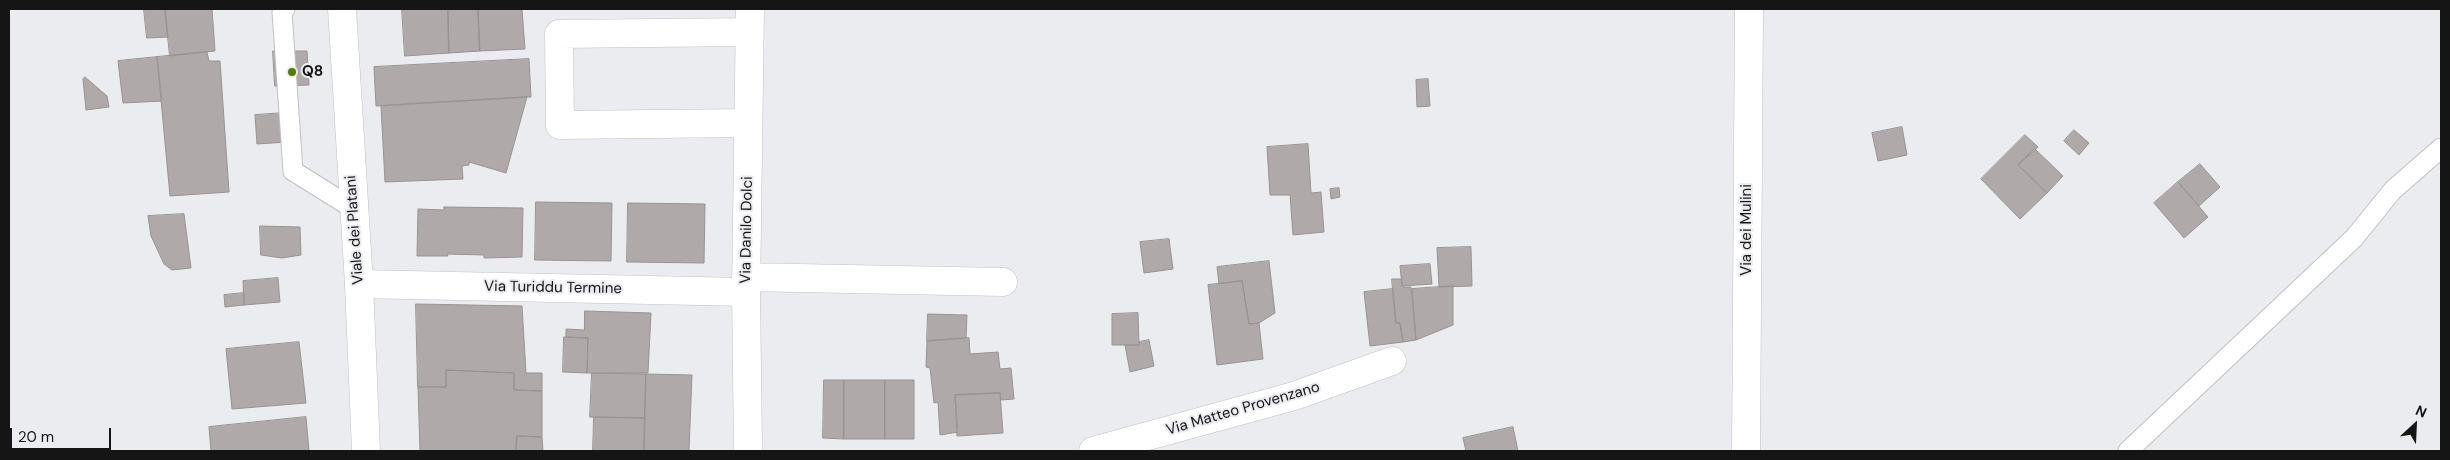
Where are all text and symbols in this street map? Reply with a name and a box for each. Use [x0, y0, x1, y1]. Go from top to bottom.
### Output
place label: Q8 [302, 63, 323, 81]
marker: Q8 [286, 66, 298, 78]
street label: Viale dei Platani [342, 175, 368, 285]
street label: Via Danilo Dolci [737, 176, 757, 284]
street label: Via dei Mulini [1738, 184, 1756, 276]
street label: Via Turiddu Termine [484, 278, 622, 298]
street label: Via Matteo Provenzano [1164, 378, 1322, 440]
north arrow [2390, 400, 2440, 450]
text: N [2413, 401, 2430, 422]
scale bar [12, 418, 114, 450]
text: 20 m [18, 427, 54, 447]

